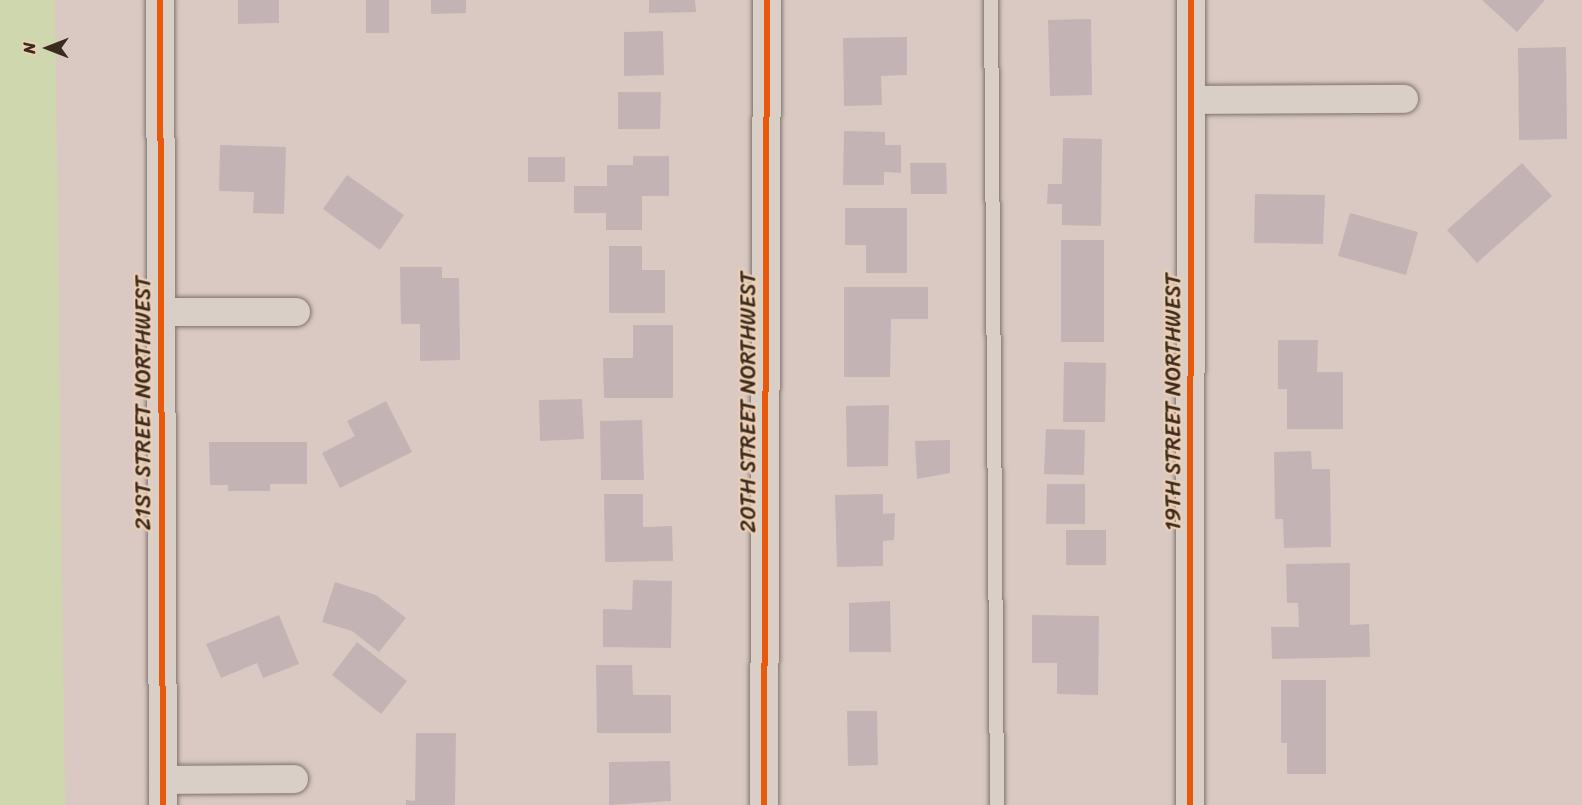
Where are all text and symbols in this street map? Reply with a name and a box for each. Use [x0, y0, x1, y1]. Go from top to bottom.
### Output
north arrow [18, 18, 78, 78]
text: N [15, 42, 44, 54]
street label: 20TH STREET NORTHWEST [735, 270, 761, 534]
street label: 19TH STREET NORTHWEST [1160, 272, 1186, 532]
street label: 21ST STREET NORTHWEST [130, 274, 156, 532]

